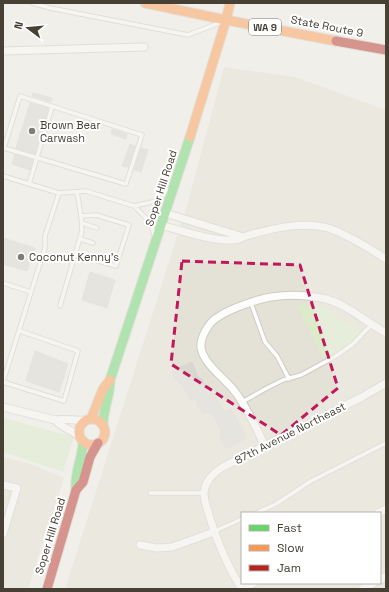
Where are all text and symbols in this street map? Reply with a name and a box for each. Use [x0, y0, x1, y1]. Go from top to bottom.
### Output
north arrow [8, 8, 48, 48]
street label: State Route 9 [290, 12, 365, 40]
road number: WA 9 [249, 19, 281, 35]
text: N [11, 20, 26, 31]
place label: Brown Bear Carwash [40, 118, 101, 145]
marker: Brown Bear Carwash [27, 126, 37, 136]
street label: Soper Hill Road [142, 148, 180, 228]
place label: Coconut Kenny's [29, 250, 119, 264]
marker: Coconut Kenny's [16, 252, 26, 262]
street label: 87th Avenue Northeast [232, 399, 348, 467]
street label: Soper Hill Road [32, 496, 68, 576]
legend [241, 512, 381, 584]
text: Fast [277, 520, 302, 536]
text: Slow [277, 540, 304, 556]
text: Jam [277, 560, 301, 576]

